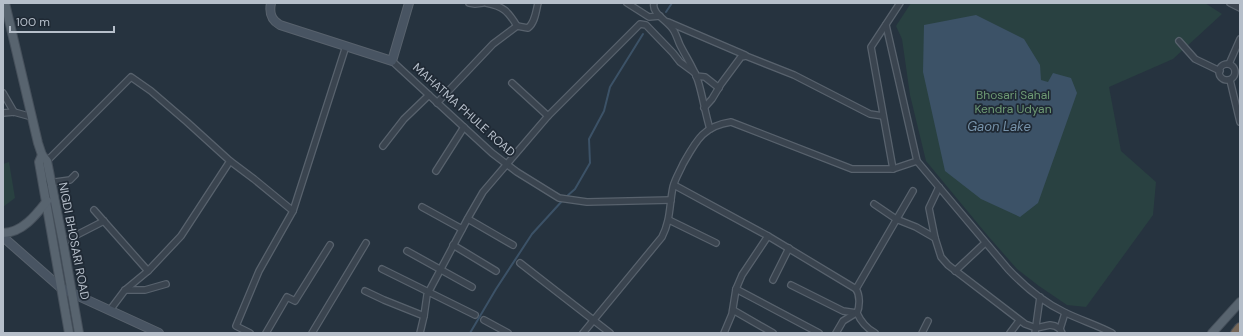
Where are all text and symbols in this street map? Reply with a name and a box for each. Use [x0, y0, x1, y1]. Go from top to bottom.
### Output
scale bar [10, 8, 114, 34]
text: 100 m [16, 14, 50, 30]
street label: MAHATMA PHULE ROAD [409, 60, 519, 160]
park label: Bhosari Sahal Kendra Udyan [974, 87, 1052, 117]
water label: Gaon Lake [967, 118, 1031, 135]
street label: NIGDI BHOSARI ROAD [55, 181, 93, 301]

